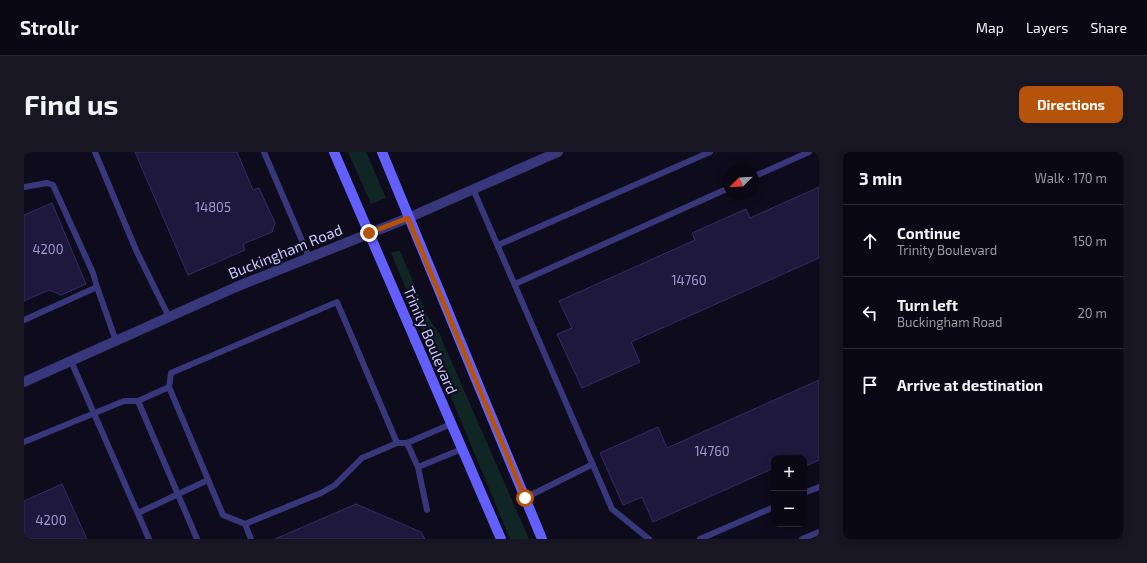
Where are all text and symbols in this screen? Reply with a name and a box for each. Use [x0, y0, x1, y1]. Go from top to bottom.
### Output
text: Strollr [20, 16, 79, 39]
text: Map [976, 19, 1004, 36]
text: Layers [1026, 19, 1068, 36]
text: Share [1090, 19, 1127, 36]
button: Directions [1019, 86, 1123, 123]
text: Find us [24, 87, 118, 121]
north arrow [723, 164, 759, 200]
text: 3 min [859, 168, 902, 188]
text: Walk · 170 m [1035, 170, 1107, 186]
house number: 14805 [195, 199, 231, 215]
street label: Buckingham Road [225, 220, 345, 282]
route end [360, 224, 378, 242]
text: Continue [897, 224, 960, 242]
icon: ahead [859, 230, 881, 252]
text: 150 m [1073, 233, 1107, 249]
house number: 4200 [33, 241, 63, 257]
text: Trinity Boulevard [897, 242, 997, 258]
house number: 14760 [671, 272, 707, 288]
street label: Trinity Boulevard [400, 283, 462, 397]
text: Turn left [897, 296, 958, 314]
icon: left [859, 302, 881, 324]
text: 20 m [1078, 305, 1107, 321]
text: Buckingham Road [897, 314, 1002, 330]
icon: arrive [859, 374, 881, 396]
text: Arrive at destination [897, 376, 1043, 394]
house number: 14760 [694, 443, 730, 459]
map controls [771, 455, 807, 527]
button: + [771, 455, 807, 491]
route start [516, 489, 534, 507]
button: − [771, 491, 807, 527]
house number: 4200 [36, 512, 66, 528]

